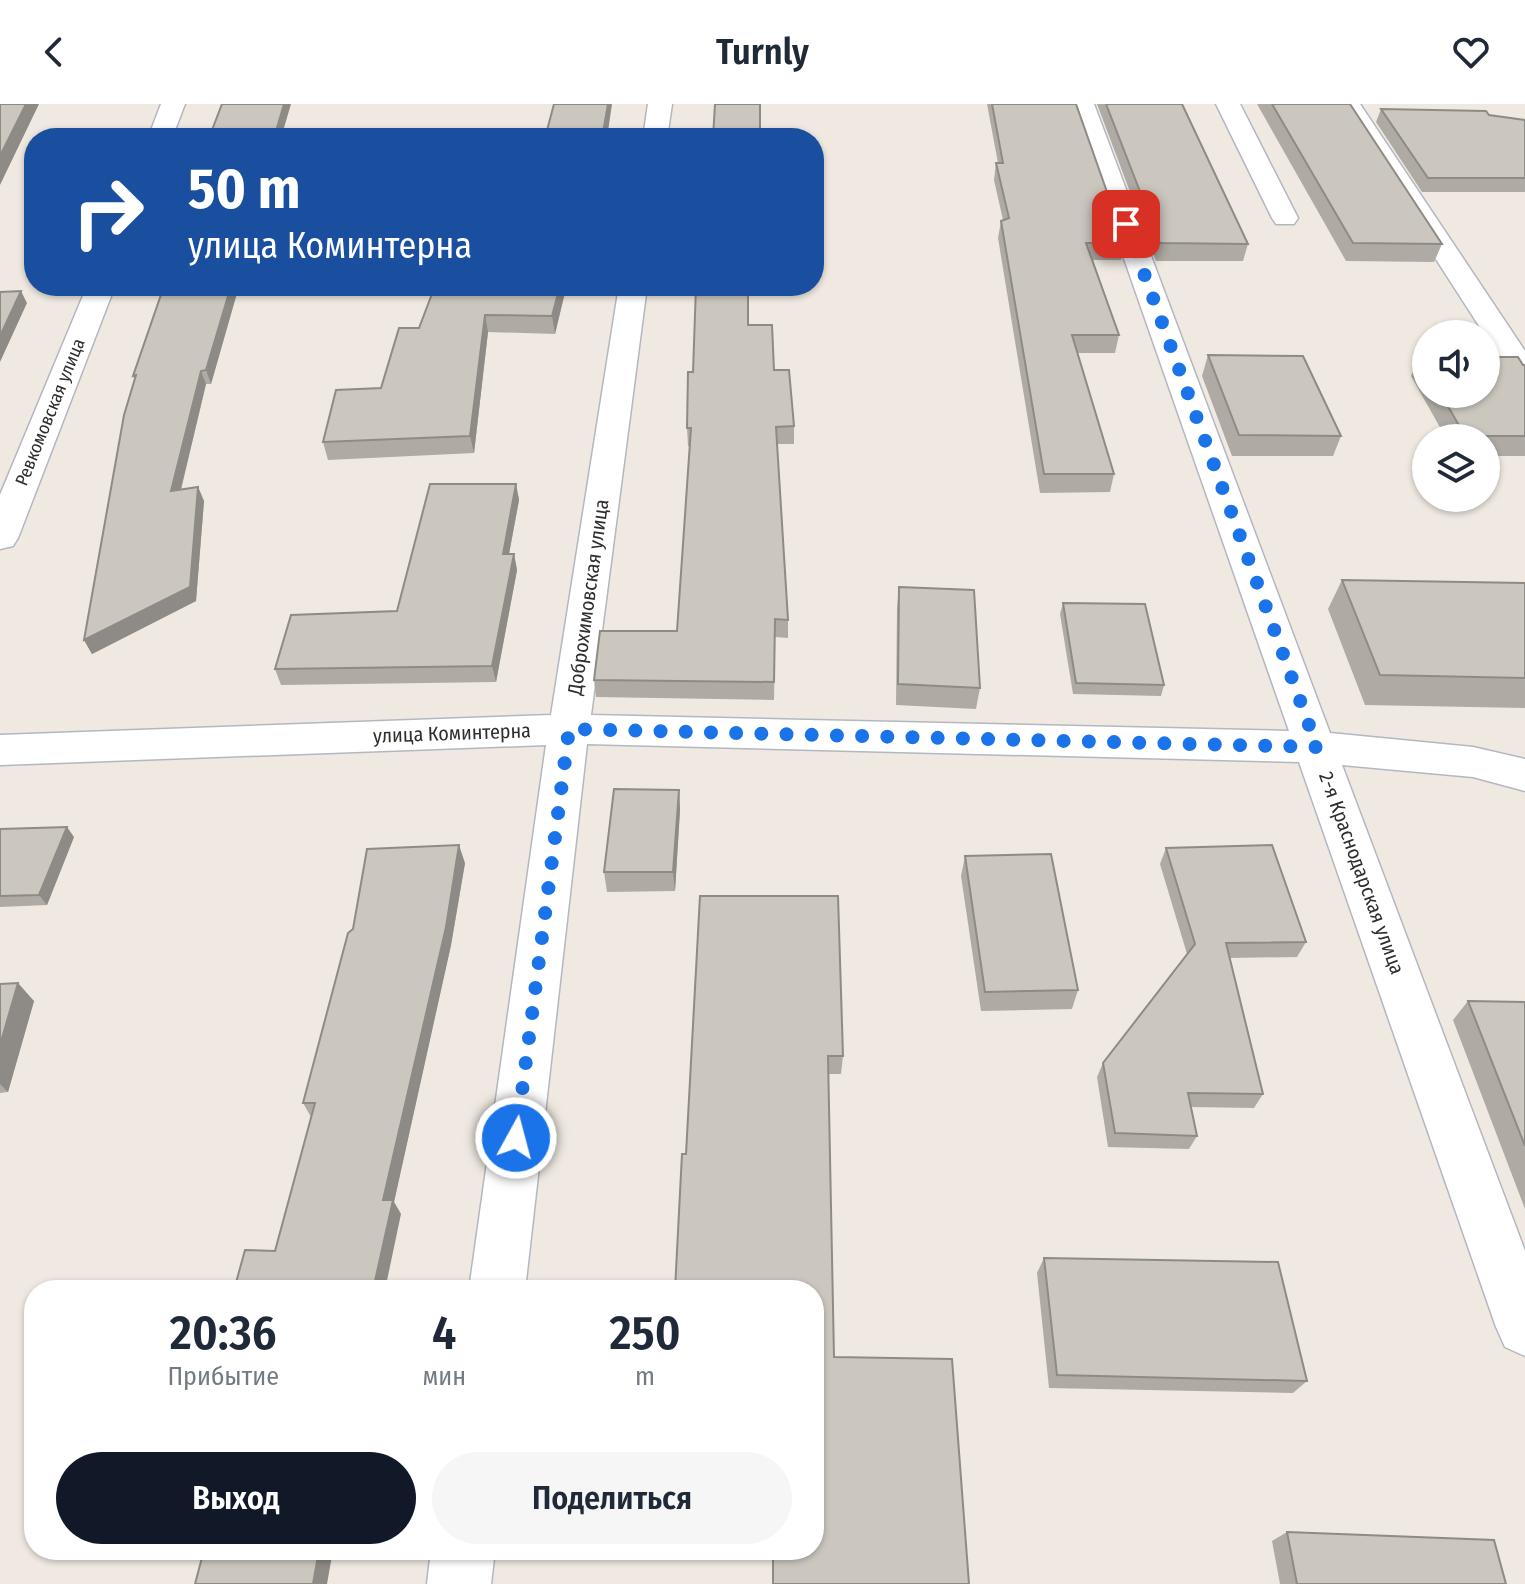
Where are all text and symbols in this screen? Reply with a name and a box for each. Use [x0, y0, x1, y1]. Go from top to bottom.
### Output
icon: back [32, 30, 76, 74]
text: Turnly [716, 30, 809, 74]
icon: heart [1449, 30, 1493, 74]
text: 50 m [188, 156, 300, 223]
icon: right [56, 160, 160, 264]
pin [1092, 190, 1160, 258]
icon: arrive [1104, 202, 1148, 246]
text: улица Коминтерна [188, 224, 472, 268]
map controls [1412, 320, 1500, 512]
button: sound [1412, 320, 1500, 408]
street label: Ревкомовская улица [10, 335, 90, 489]
button: layers [1412, 424, 1500, 512]
street label: Доброхимовская улица [562, 498, 614, 697]
street label: улица Коминтерна [373, 718, 531, 748]
street label: 2-я Краснодарская улица [1314, 768, 1410, 978]
position arrow [474, 1096, 558, 1180]
text: 20:36 [170, 1304, 277, 1362]
text: 4 [432, 1304, 456, 1362]
text: 250 [609, 1304, 681, 1362]
text: Прибытие [167, 1361, 279, 1392]
text: мин [422, 1361, 466, 1392]
text: m [635, 1361, 655, 1392]
button: Выход [56, 1452, 416, 1544]
button: Поделиться [432, 1452, 792, 1544]

